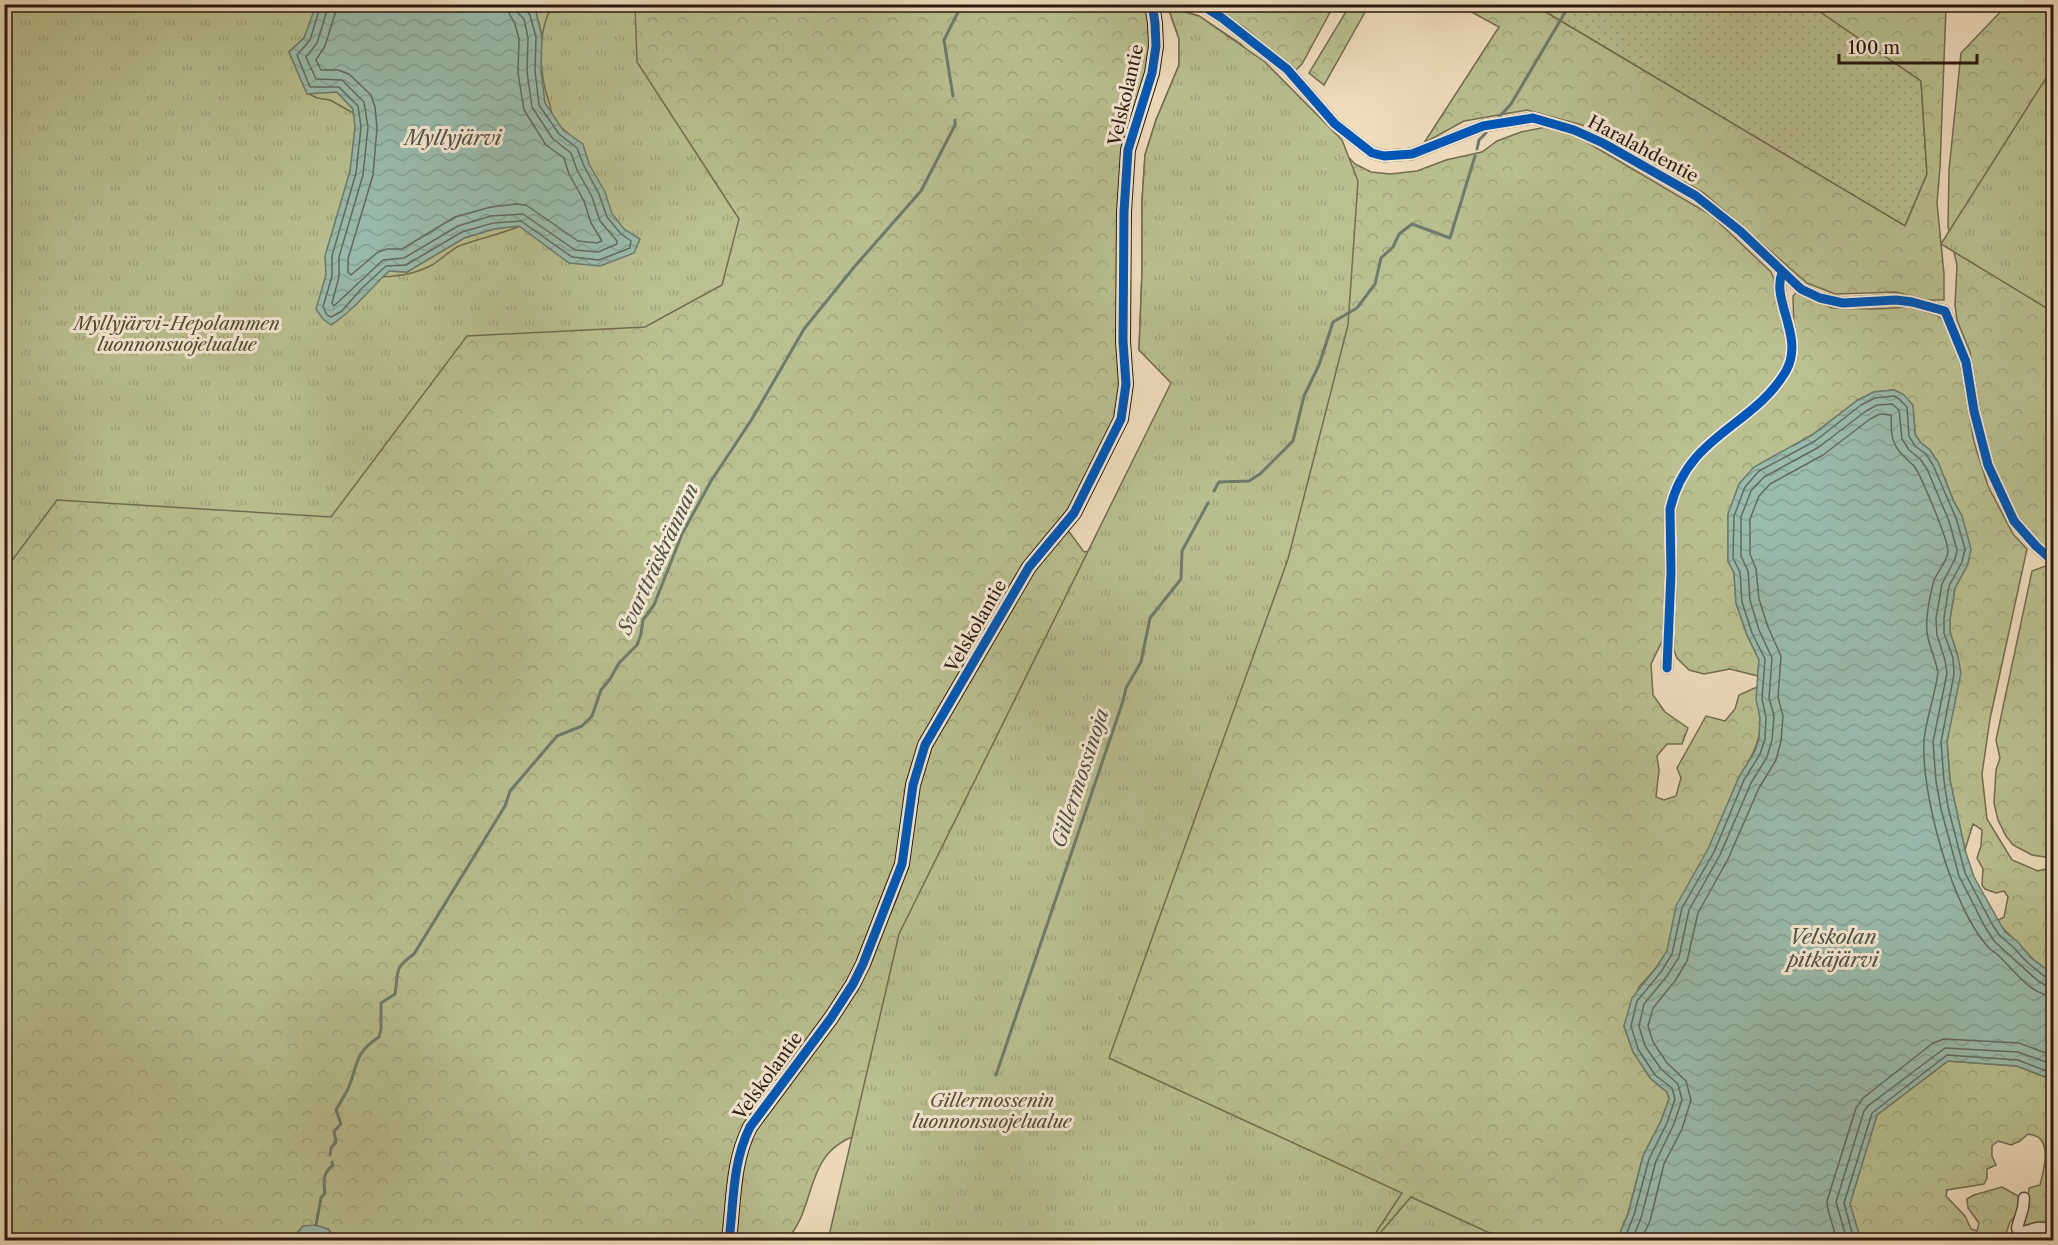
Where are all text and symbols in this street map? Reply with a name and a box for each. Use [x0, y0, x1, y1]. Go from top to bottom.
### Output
scale bar [1839, 27, 1977, 65]
text: 100 m [1848, 37, 1900, 59]
street label: Velskolantie [1103, 42, 1148, 149]
street label: Haralahdentie [1584, 111, 1702, 187]
water label: Myllyjärvi [403, 126, 503, 150]
park label: Myllyjärvi-Hepolammen luonnonsuojelualue [72, 313, 280, 356]
water label: Svartträskrännan [612, 480, 703, 639]
street label: Velskolantie [940, 576, 1011, 677]
water label: Gillermossinoja [1046, 705, 1114, 850]
water label: Velskolan pitkäjärvi [1784, 925, 1880, 972]
street label: Velskolantie [728, 1028, 807, 1125]
park label: Gillermossenin luonnonsuojelualue [913, 1090, 1073, 1133]

